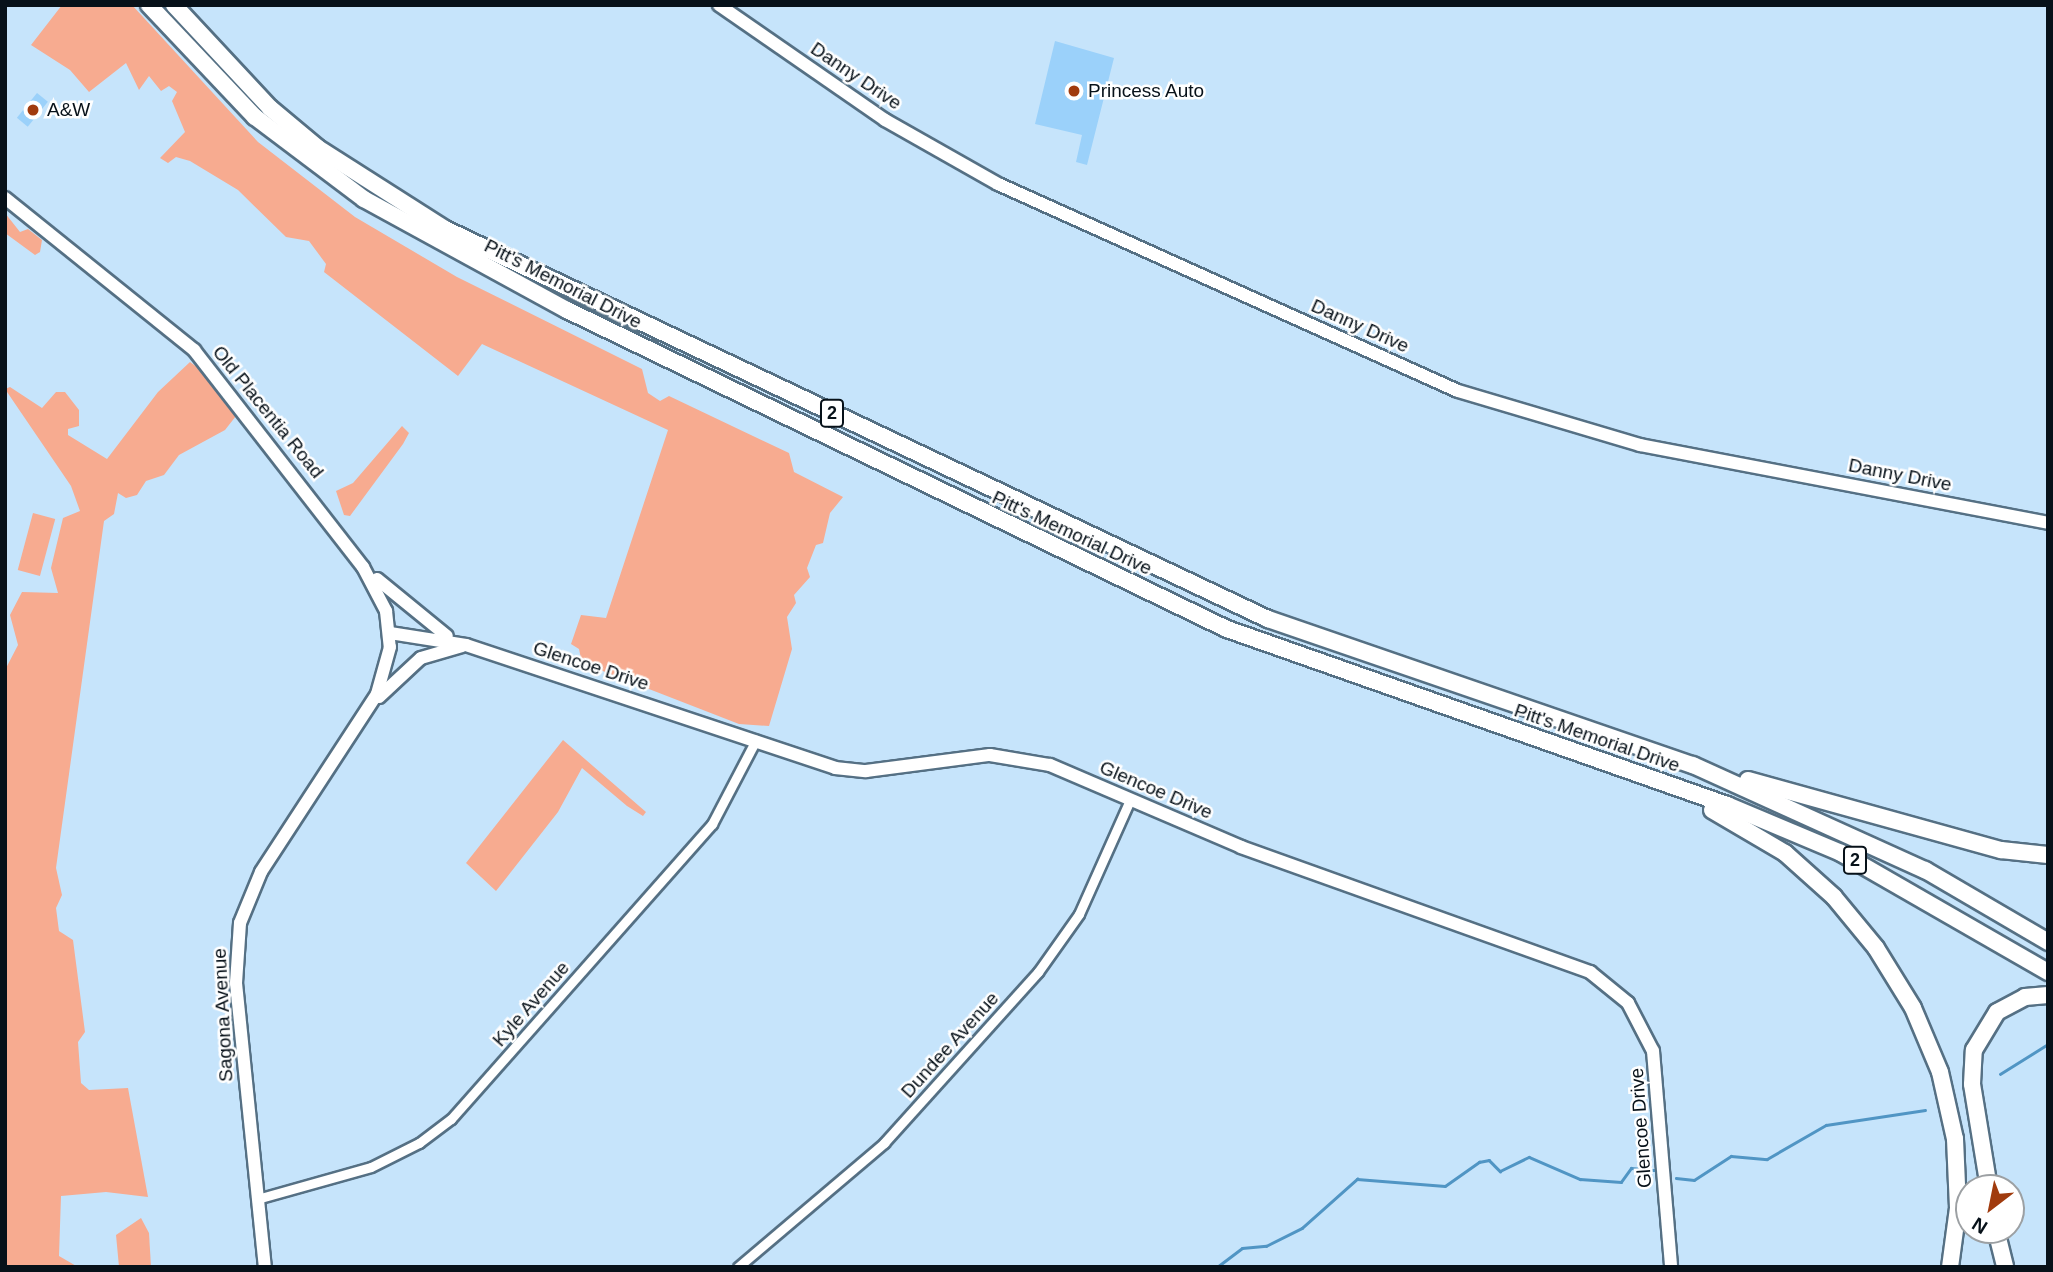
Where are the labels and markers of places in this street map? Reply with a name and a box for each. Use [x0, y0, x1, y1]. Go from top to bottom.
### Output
place label: Princess Auto [1088, 80, 1205, 102]
marker: Princess Auto [1066, 83, 1082, 99]
place label: A&W [47, 99, 90, 121]
marker: A&W [25, 102, 41, 118]

